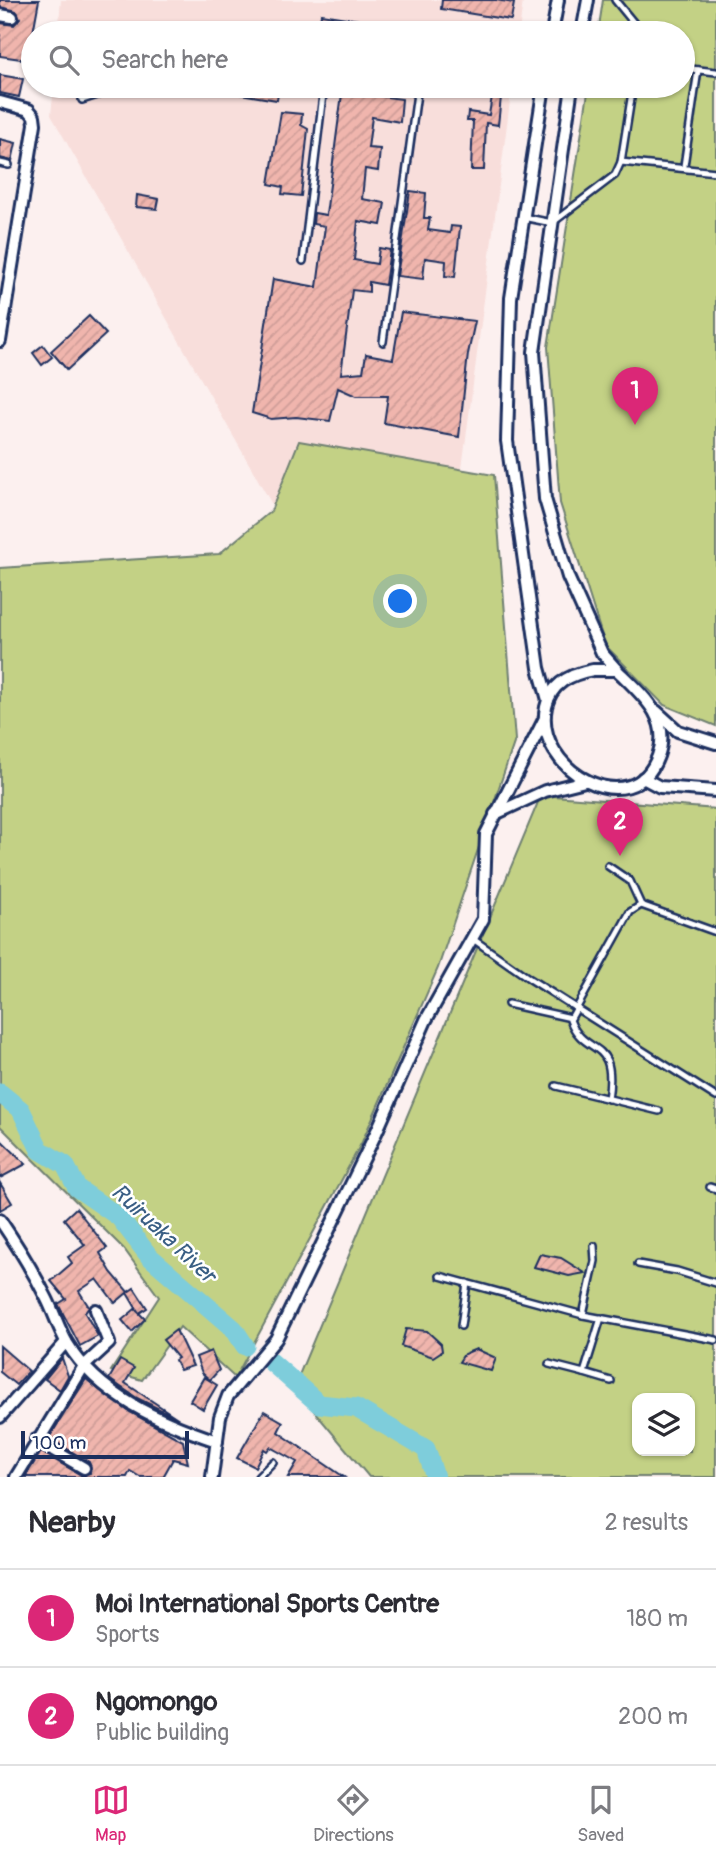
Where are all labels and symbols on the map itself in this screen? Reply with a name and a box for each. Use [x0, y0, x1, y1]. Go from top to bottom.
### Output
pin: 1 [612, 367, 658, 425]
your location [383, 584, 417, 618]
pin: 2 [597, 798, 643, 856]
water label: Ruiruaka River [105, 1177, 224, 1291]
scale bar [21, 1428, 189, 1460]

